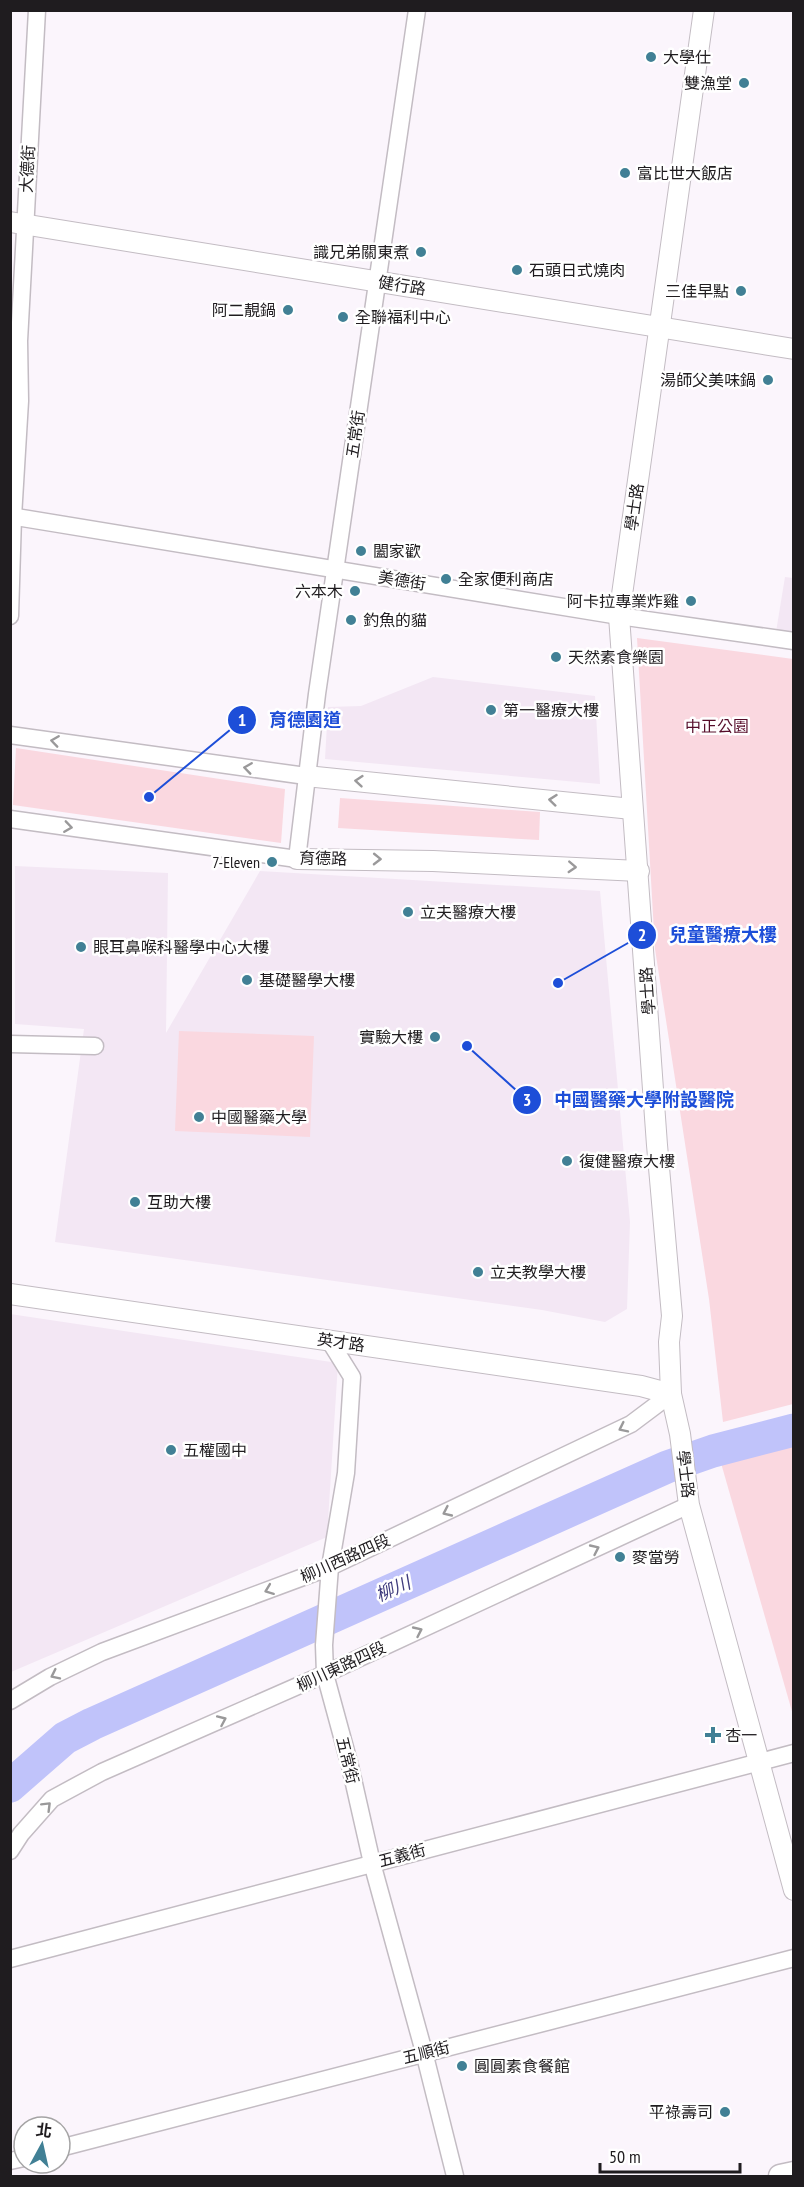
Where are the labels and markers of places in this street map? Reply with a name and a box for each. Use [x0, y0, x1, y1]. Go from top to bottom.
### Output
place label: 大學仕 [663, 47, 711, 67]
marker: 大學仕 [644, 50, 658, 64]
place label: 雙漁堂 [684, 73, 732, 93]
marker: 雙漁堂 [737, 76, 751, 90]
place label: 富比世大飯店 [637, 163, 733, 183]
marker: 富比世大飯店 [618, 166, 632, 180]
place label: 識兄弟關東煮 [313, 242, 409, 262]
marker: 識兄弟關東煮 [414, 245, 428, 259]
place label: 石頭日式燒肉 [529, 260, 625, 280]
marker: 石頭日式燒肉 [510, 263, 524, 277]
place label: 三佳早點 [665, 281, 729, 301]
marker: 三佳早點 [734, 284, 748, 298]
place label: 阿二靚鍋 [212, 300, 276, 320]
marker: 阿二靚鍋 [281, 303, 295, 317]
place label: 全聯福利中心 [355, 307, 451, 327]
marker: 全聯福利中心 [336, 310, 350, 324]
place label: 湯師父美味鍋 [660, 370, 756, 390]
marker: 湯師父美味鍋 [761, 373, 775, 387]
place label: 闔家歡 [373, 541, 421, 561]
marker: 闔家歡 [354, 544, 368, 558]
place label: 全家便利商店 [458, 569, 554, 589]
marker: 全家便利商店 [439, 572, 453, 586]
place label: 六本木 [295, 581, 343, 601]
marker: 六本木 [348, 584, 362, 598]
place label: 阿卡拉專業炸雞 [567, 591, 679, 611]
marker: 阿卡拉專業炸雞 [684, 594, 698, 608]
place label: 釣魚的貓 [363, 610, 427, 630]
marker: 釣魚的貓 [344, 613, 358, 627]
place label: 天然素食樂園 [568, 647, 664, 667]
marker: 天然素食樂園 [549, 650, 563, 664]
place label: 第一醫療大樓 [503, 700, 599, 720]
callout: 育德園道 [227, 702, 353, 738]
marker: 第一醫療大樓 [484, 703, 498, 717]
place label: 7-Eleven [212, 852, 260, 872]
marker: 7-Eleven [265, 855, 279, 869]
place label: 立夫醫療大樓 [420, 902, 516, 922]
marker: 立夫醫療大樓 [401, 905, 415, 919]
callout: 兒童醫療大樓 [627, 917, 789, 953]
place label: 眼耳鼻喉科醫學中心大樓 [93, 937, 269, 957]
marker: 眼耳鼻喉科醫學中心大樓 [74, 940, 88, 954]
place label: 基礎醫學大樓 [259, 970, 355, 990]
marker: 基礎醫學大樓 [240, 973, 254, 987]
place label: 實驗大樓 [359, 1027, 423, 1047]
marker: 實驗大樓 [428, 1030, 442, 1044]
callout: 中國醫藥大學附設醫院 [512, 1082, 746, 1118]
place label: 中國醫藥大學 [211, 1107, 307, 1127]
marker: 中國醫藥大學 [192, 1110, 206, 1124]
place label: 復健醫療大樓 [579, 1151, 675, 1171]
marker: 復健醫療大樓 [560, 1154, 574, 1168]
place label: 互助大樓 [147, 1192, 211, 1212]
marker: 互助大樓 [128, 1195, 142, 1209]
place label: 立夫教學大樓 [490, 1262, 586, 1282]
marker: 立夫教學大樓 [471, 1265, 485, 1279]
place label: 五權國中 [183, 1440, 247, 1460]
marker: 五權國中 [164, 1443, 178, 1457]
place label: 麥當勞 [632, 1547, 680, 1567]
marker: 麥當勞 [613, 1550, 627, 1564]
place label: 杏一 [725, 1725, 757, 1745]
marker: 杏一 [706, 1728, 720, 1742]
place label: 圓圓素食餐館 [474, 2056, 570, 2076]
marker: 圓圓素食餐館 [455, 2059, 469, 2073]
place label: 平祿壽司 [649, 2102, 713, 2122]
marker: 平祿壽司 [718, 2105, 732, 2119]

